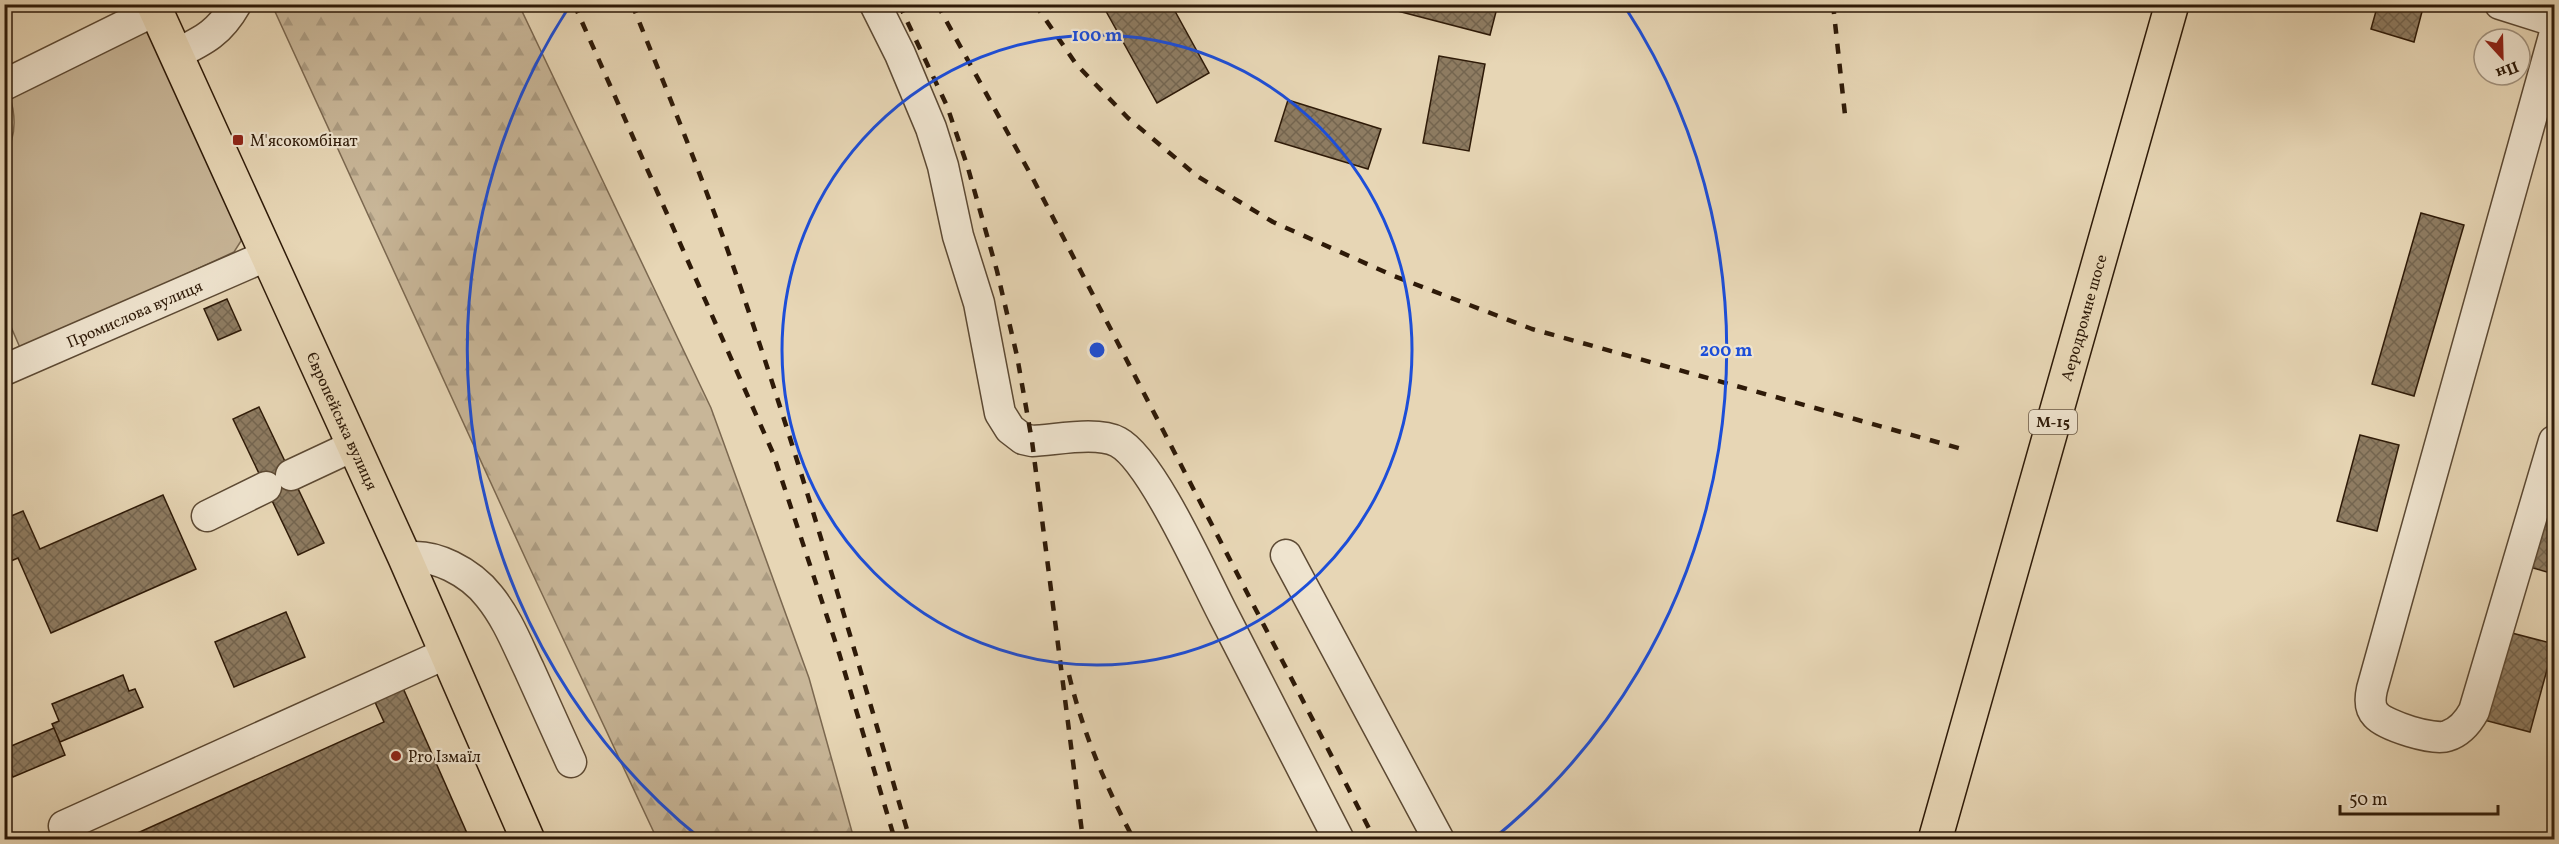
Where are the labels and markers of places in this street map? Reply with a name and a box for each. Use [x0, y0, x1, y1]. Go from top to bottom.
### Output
place label: М'ясокомбінат [250, 131, 358, 153]
marker: М'ясокомбінат [231, 133, 245, 147]
centre of rings [1087, 340, 1107, 360]
place label: Pro Ізмаїл [408, 747, 481, 769]
marker: Pro Ізмаїл [389, 749, 403, 763]

